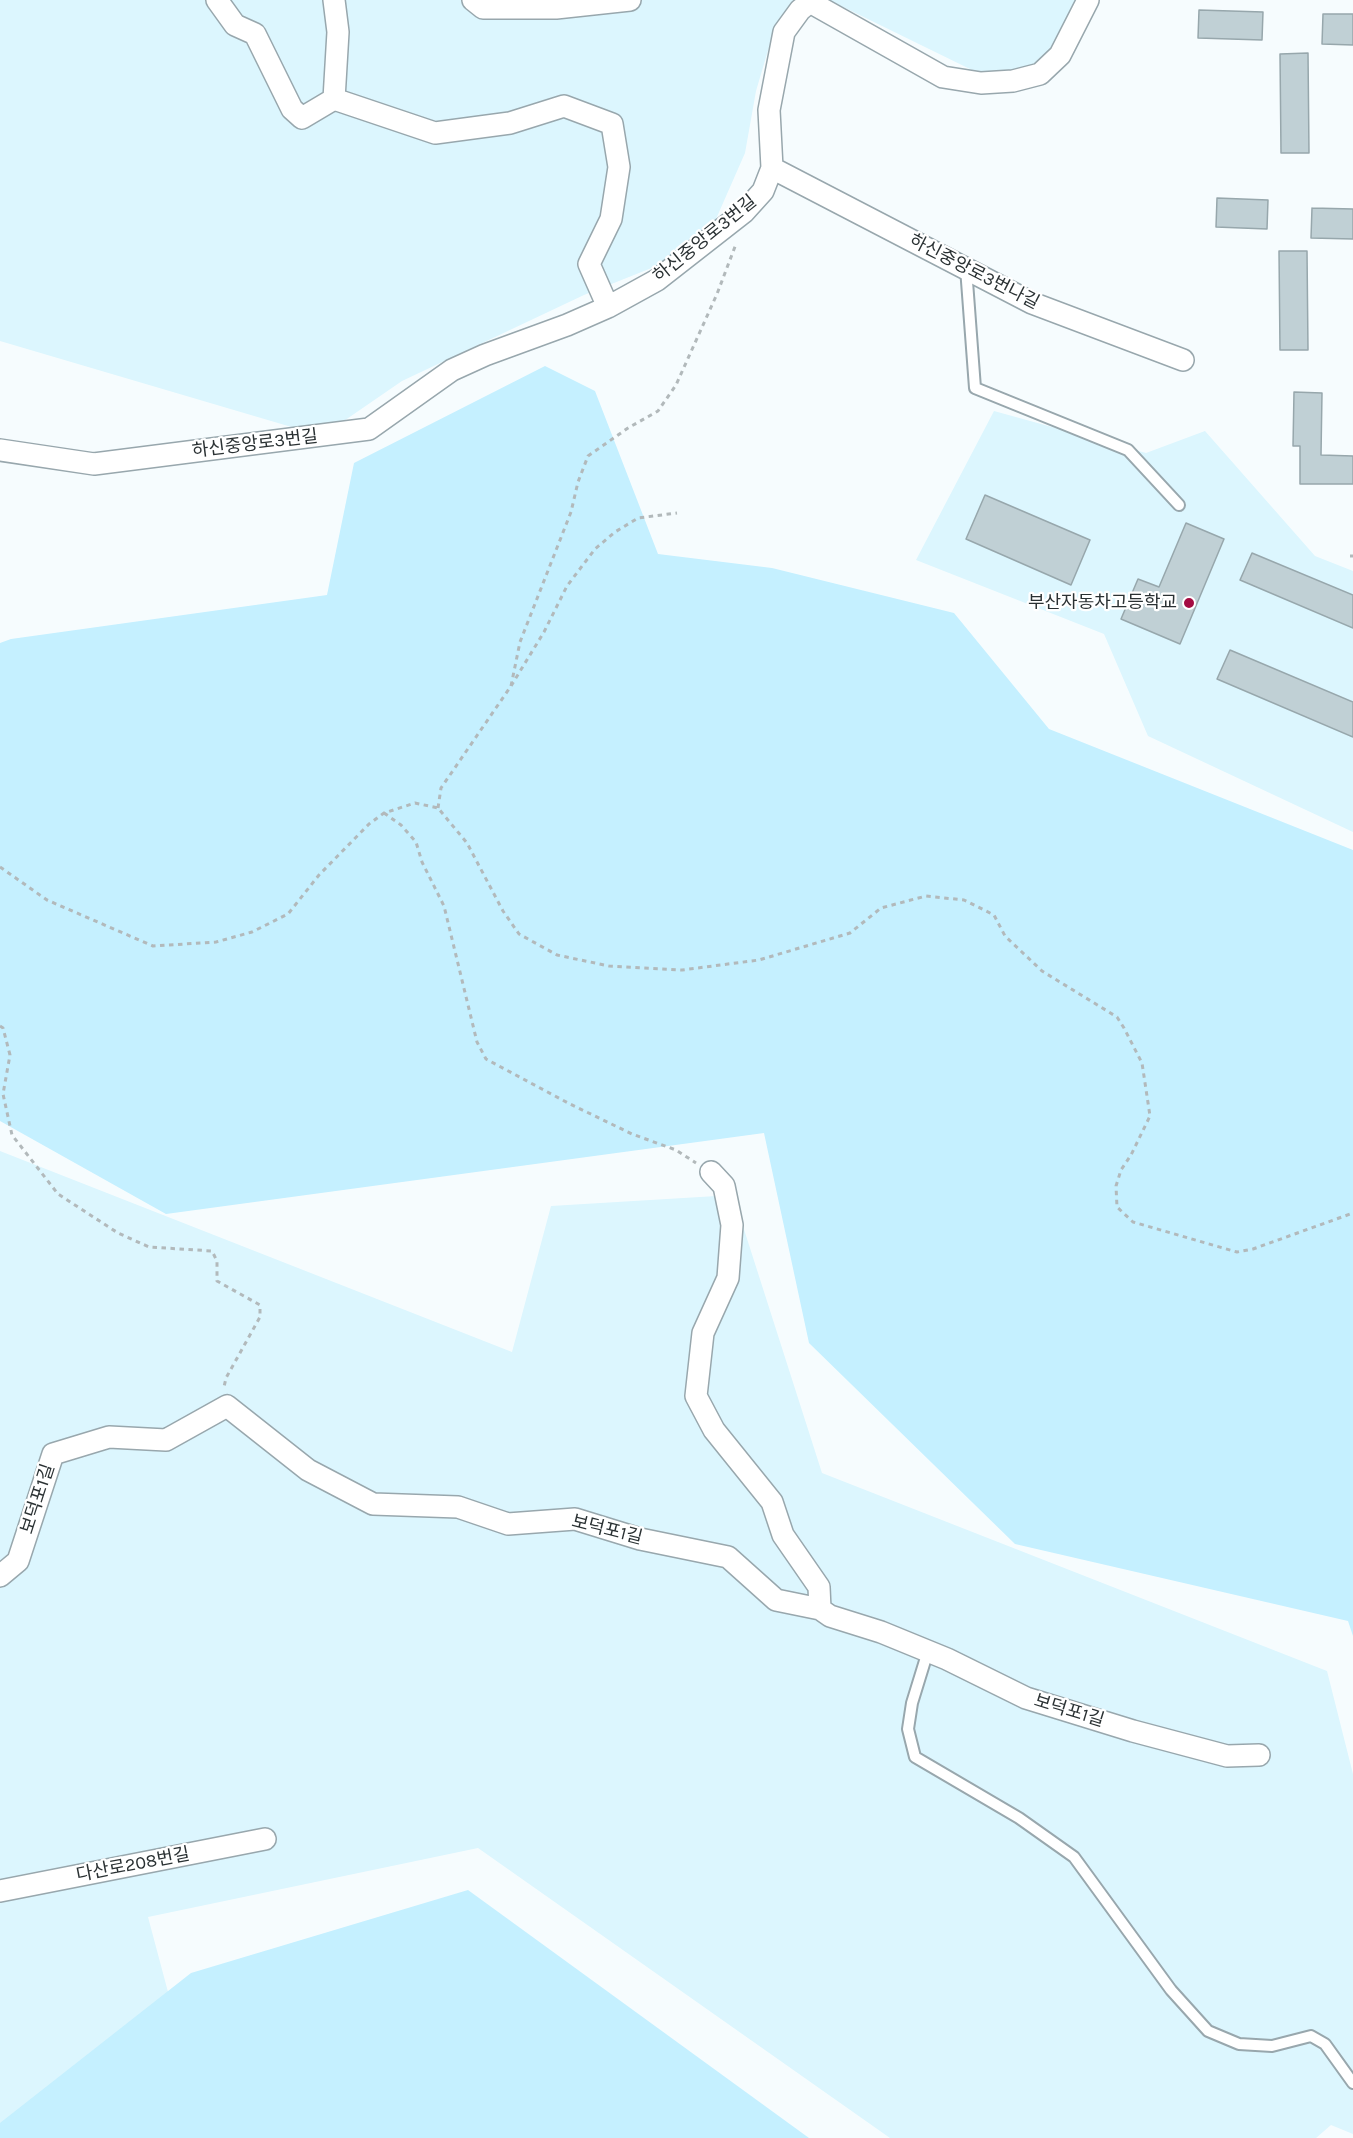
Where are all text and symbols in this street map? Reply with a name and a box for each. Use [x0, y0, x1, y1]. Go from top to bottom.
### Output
street label: 하신중앙로3번길 [649, 191, 761, 287]
street label: 하신중앙로3번나길 [905, 230, 1043, 314]
street label: 하신중앙로3번길 [191, 426, 319, 462]
place label: 부산자동차고등학교 [1028, 592, 1177, 614]
marker: 부산자동차고등학교 [1182, 596, 1196, 610]
street label: 보덕포1길 [17, 1461, 59, 1537]
street label: 보덕포1길 [569, 1511, 645, 1549]
street label: 보덕포1길 [1031, 1690, 1107, 1732]
street label: 다산로208번길 [75, 1843, 191, 1887]

